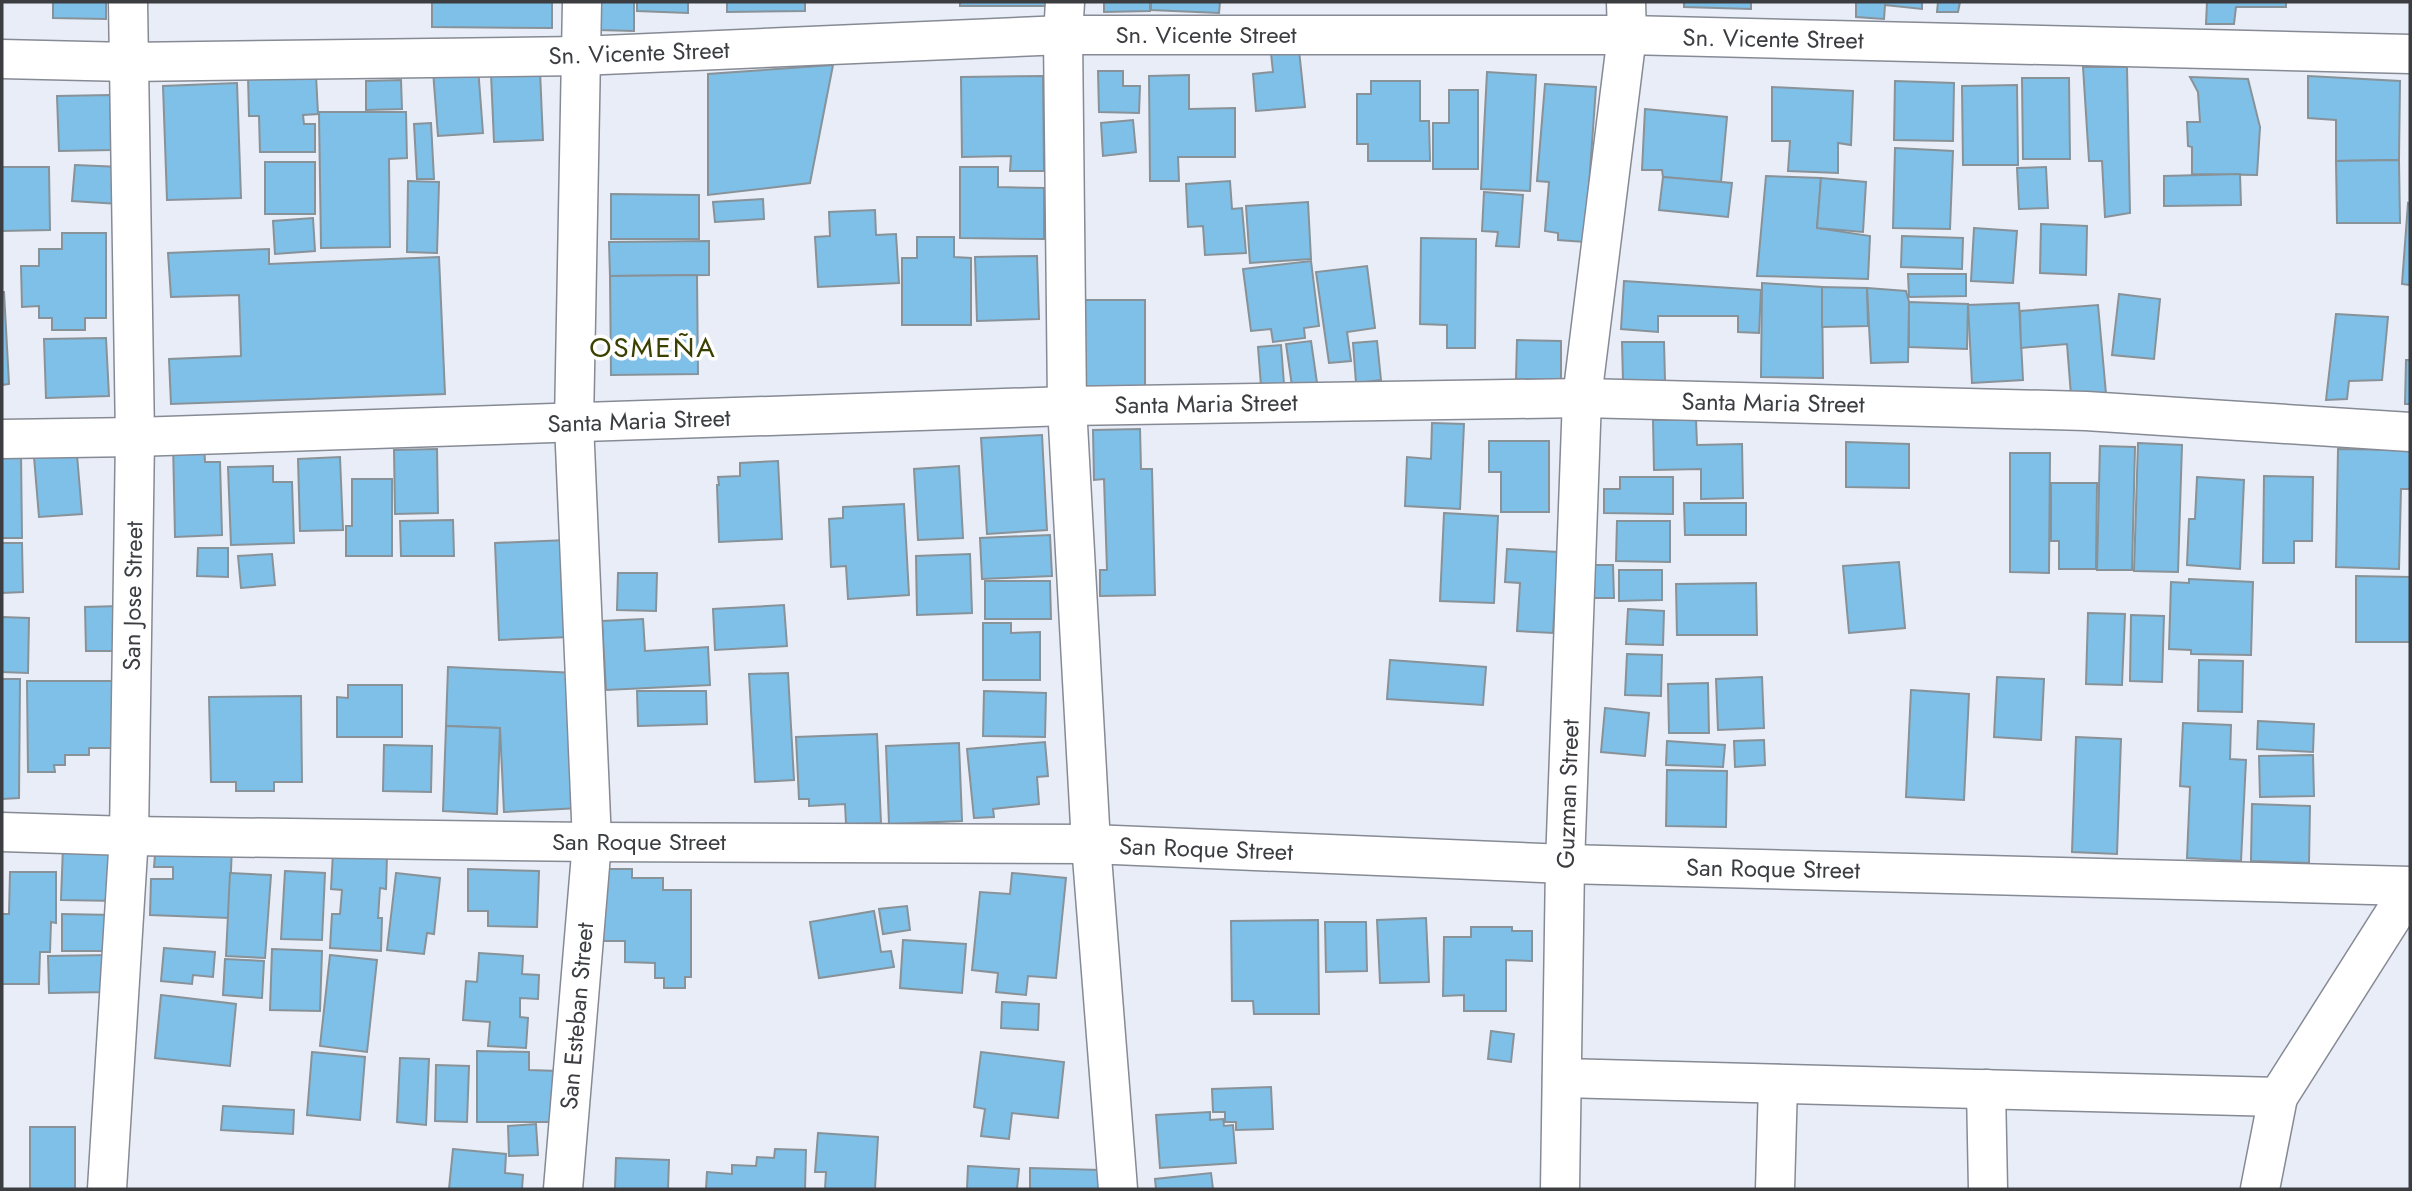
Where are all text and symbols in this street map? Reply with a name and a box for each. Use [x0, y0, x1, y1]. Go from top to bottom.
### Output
street label: Sn. Vicente Street [1115, 17, 1297, 52]
street label: Sn. Vicente Street [1682, 19, 1864, 58]
street label: Sn. Vicente Street [548, 32, 730, 73]
district label: OSMEÑA [589, 327, 717, 368]
street label: Santa Maria Street [1681, 383, 1865, 422]
street label: Santa Maria Street [1114, 384, 1298, 423]
street label: Santa Maria Street [547, 400, 731, 441]
street label: San Jose Street [114, 521, 151, 671]
street label: Guzman Street [1547, 718, 1588, 869]
street label: San Roque Street [552, 824, 726, 859]
street label: San Roque Street [1118, 828, 1294, 869]
street label: San Roque Street [1686, 849, 1861, 888]
street label: San Esteban Street [551, 921, 602, 1111]

